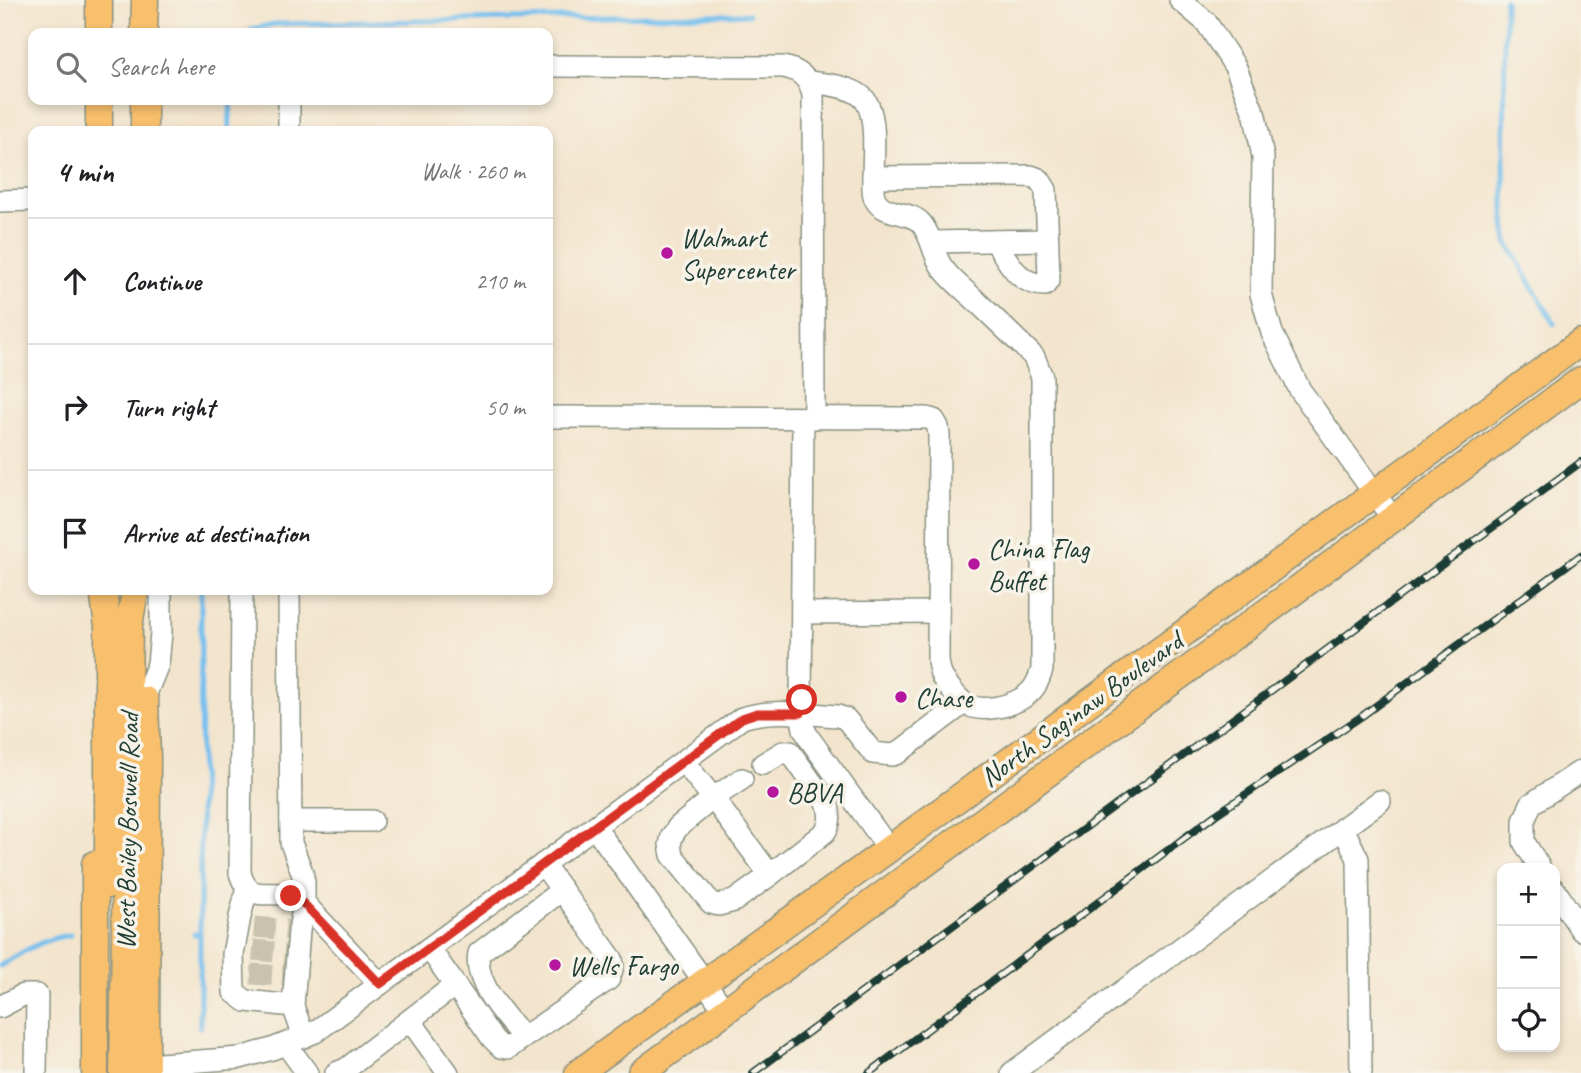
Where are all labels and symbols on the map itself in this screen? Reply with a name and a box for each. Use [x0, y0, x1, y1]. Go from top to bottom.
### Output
place label: Walmart Supercenter [681, 220, 797, 287]
marker: Walmart Supercenter [659, 245, 675, 261]
place label: China Flag Buffet [988, 531, 1090, 598]
marker: China Flag Buffet [966, 556, 982, 572]
street label: North Saginaw Boulevard [973, 621, 1192, 794]
place label: Chase [915, 680, 974, 715]
route start [786, 684, 817, 715]
marker: Chase [893, 689, 909, 705]
street label: West Bailey Boswell Road [107, 708, 147, 950]
place label: BBVA [787, 775, 844, 810]
marker: BBVA [765, 784, 781, 800]
route end [275, 880, 306, 911]
place label: Wells Fargo [569, 948, 680, 983]
marker: Wells Fargo [547, 957, 563, 973]

